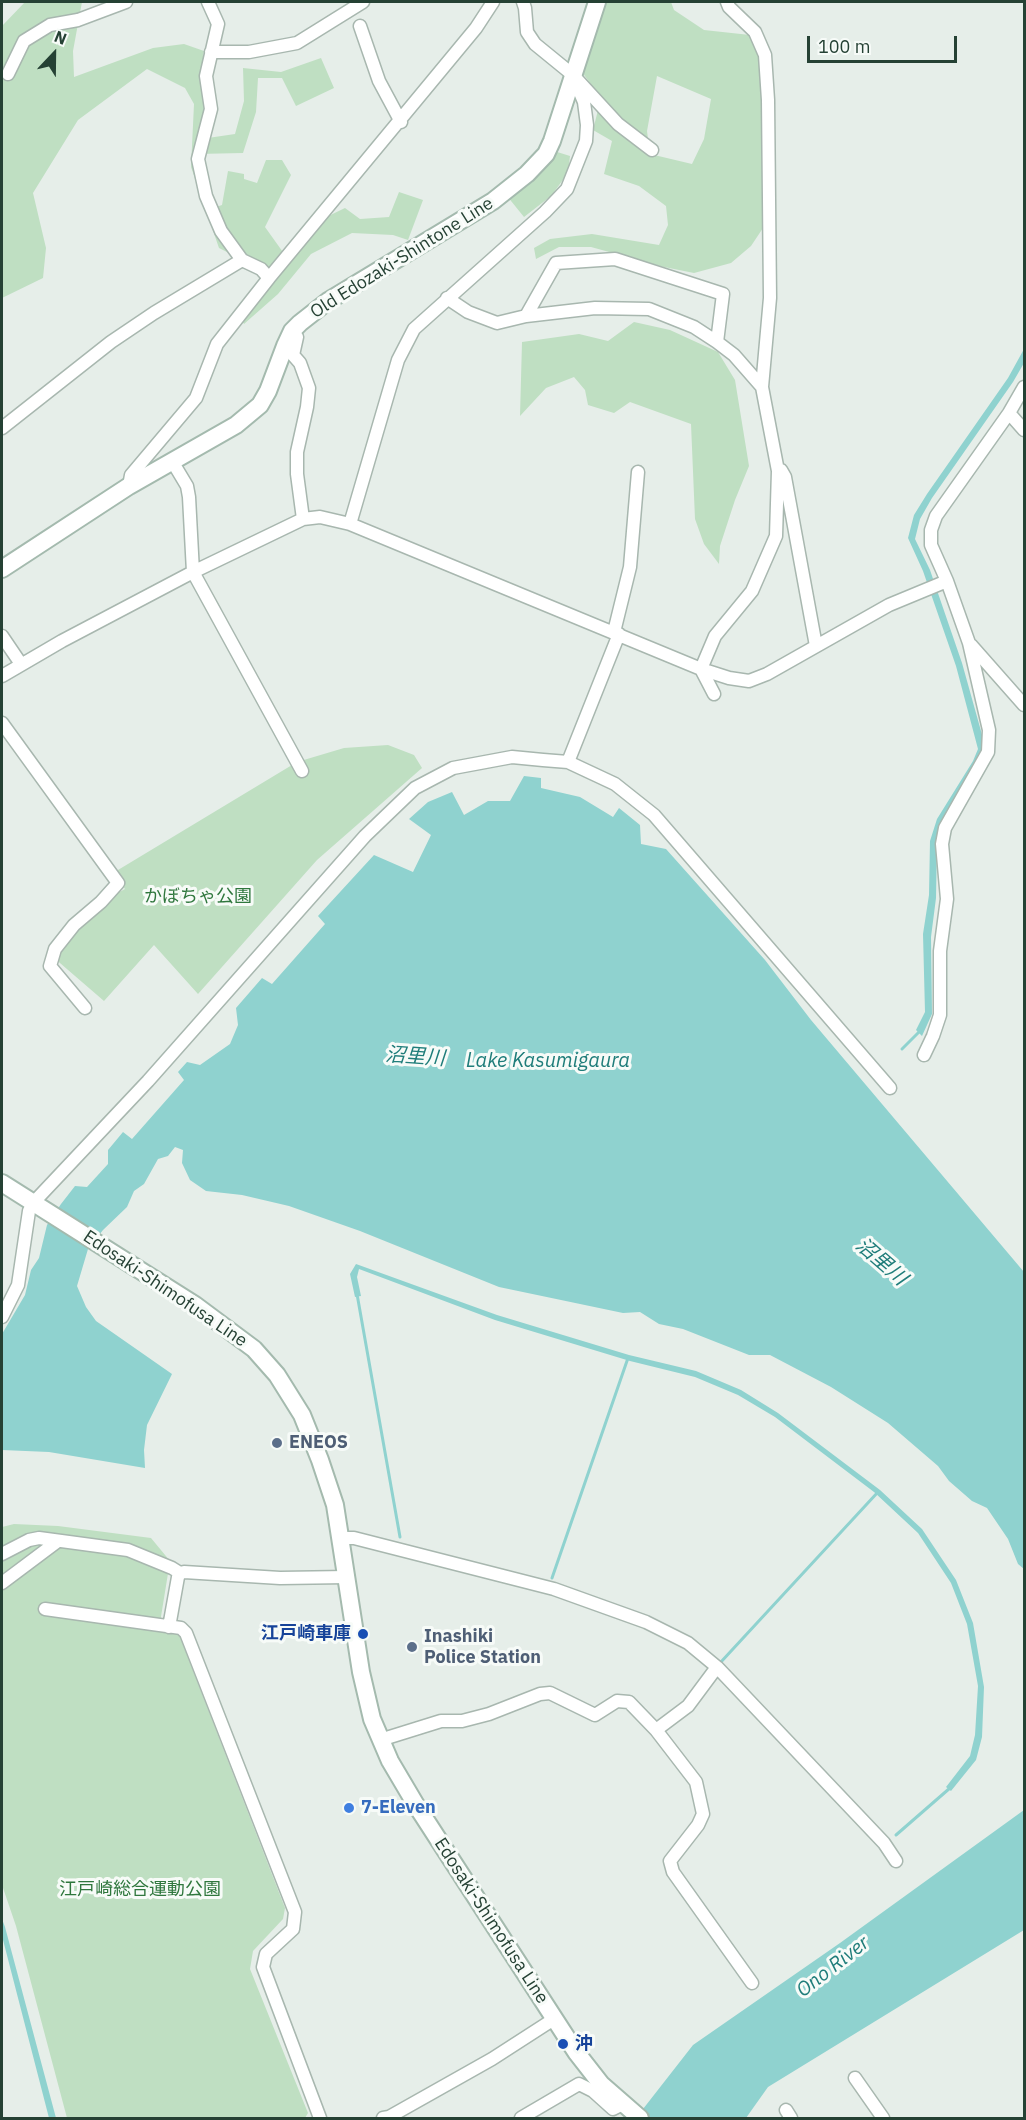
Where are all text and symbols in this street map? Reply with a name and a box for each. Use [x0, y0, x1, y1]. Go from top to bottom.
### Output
north arrow [24, 24, 84, 84]
scale bar [810, 24, 960, 62]
text: N [52, 26, 70, 49]
text: 100 m [818, 35, 870, 58]
street label: Old Edozaki-Shintone Line [307, 193, 497, 323]
park label: かぼちゃ公園 [144, 886, 252, 908]
water label: 沼里川 [384, 1043, 446, 1071]
water label: Lake Kasumigaura [466, 1049, 630, 1073]
street label: Edosaki-Shimofusa Line [79, 1226, 251, 1352]
water label: 沼里川 [850, 1233, 912, 1291]
place label: ENEOS [289, 1432, 348, 1454]
marker: ENEOS [270, 1436, 284, 1450]
place label: 江戸崎車庫 [261, 1623, 351, 1645]
place label: Inashiki Police Station [424, 1626, 541, 1668]
marker: 江戸崎車庫 [356, 1627, 370, 1641]
marker: Inashiki Police Station [405, 1640, 419, 1654]
place label: 7-Eleven [361, 1797, 436, 1819]
marker: 7-Eleven [342, 1801, 356, 1815]
street label: Edosaki-Shimofusa Line [429, 1834, 553, 2008]
park label: 江戸崎総合運動公園 [59, 1879, 221, 1901]
water label: Ono River [792, 1931, 874, 2003]
place label: 沖 [575, 2033, 593, 2055]
marker: 沖 [556, 2037, 570, 2051]

